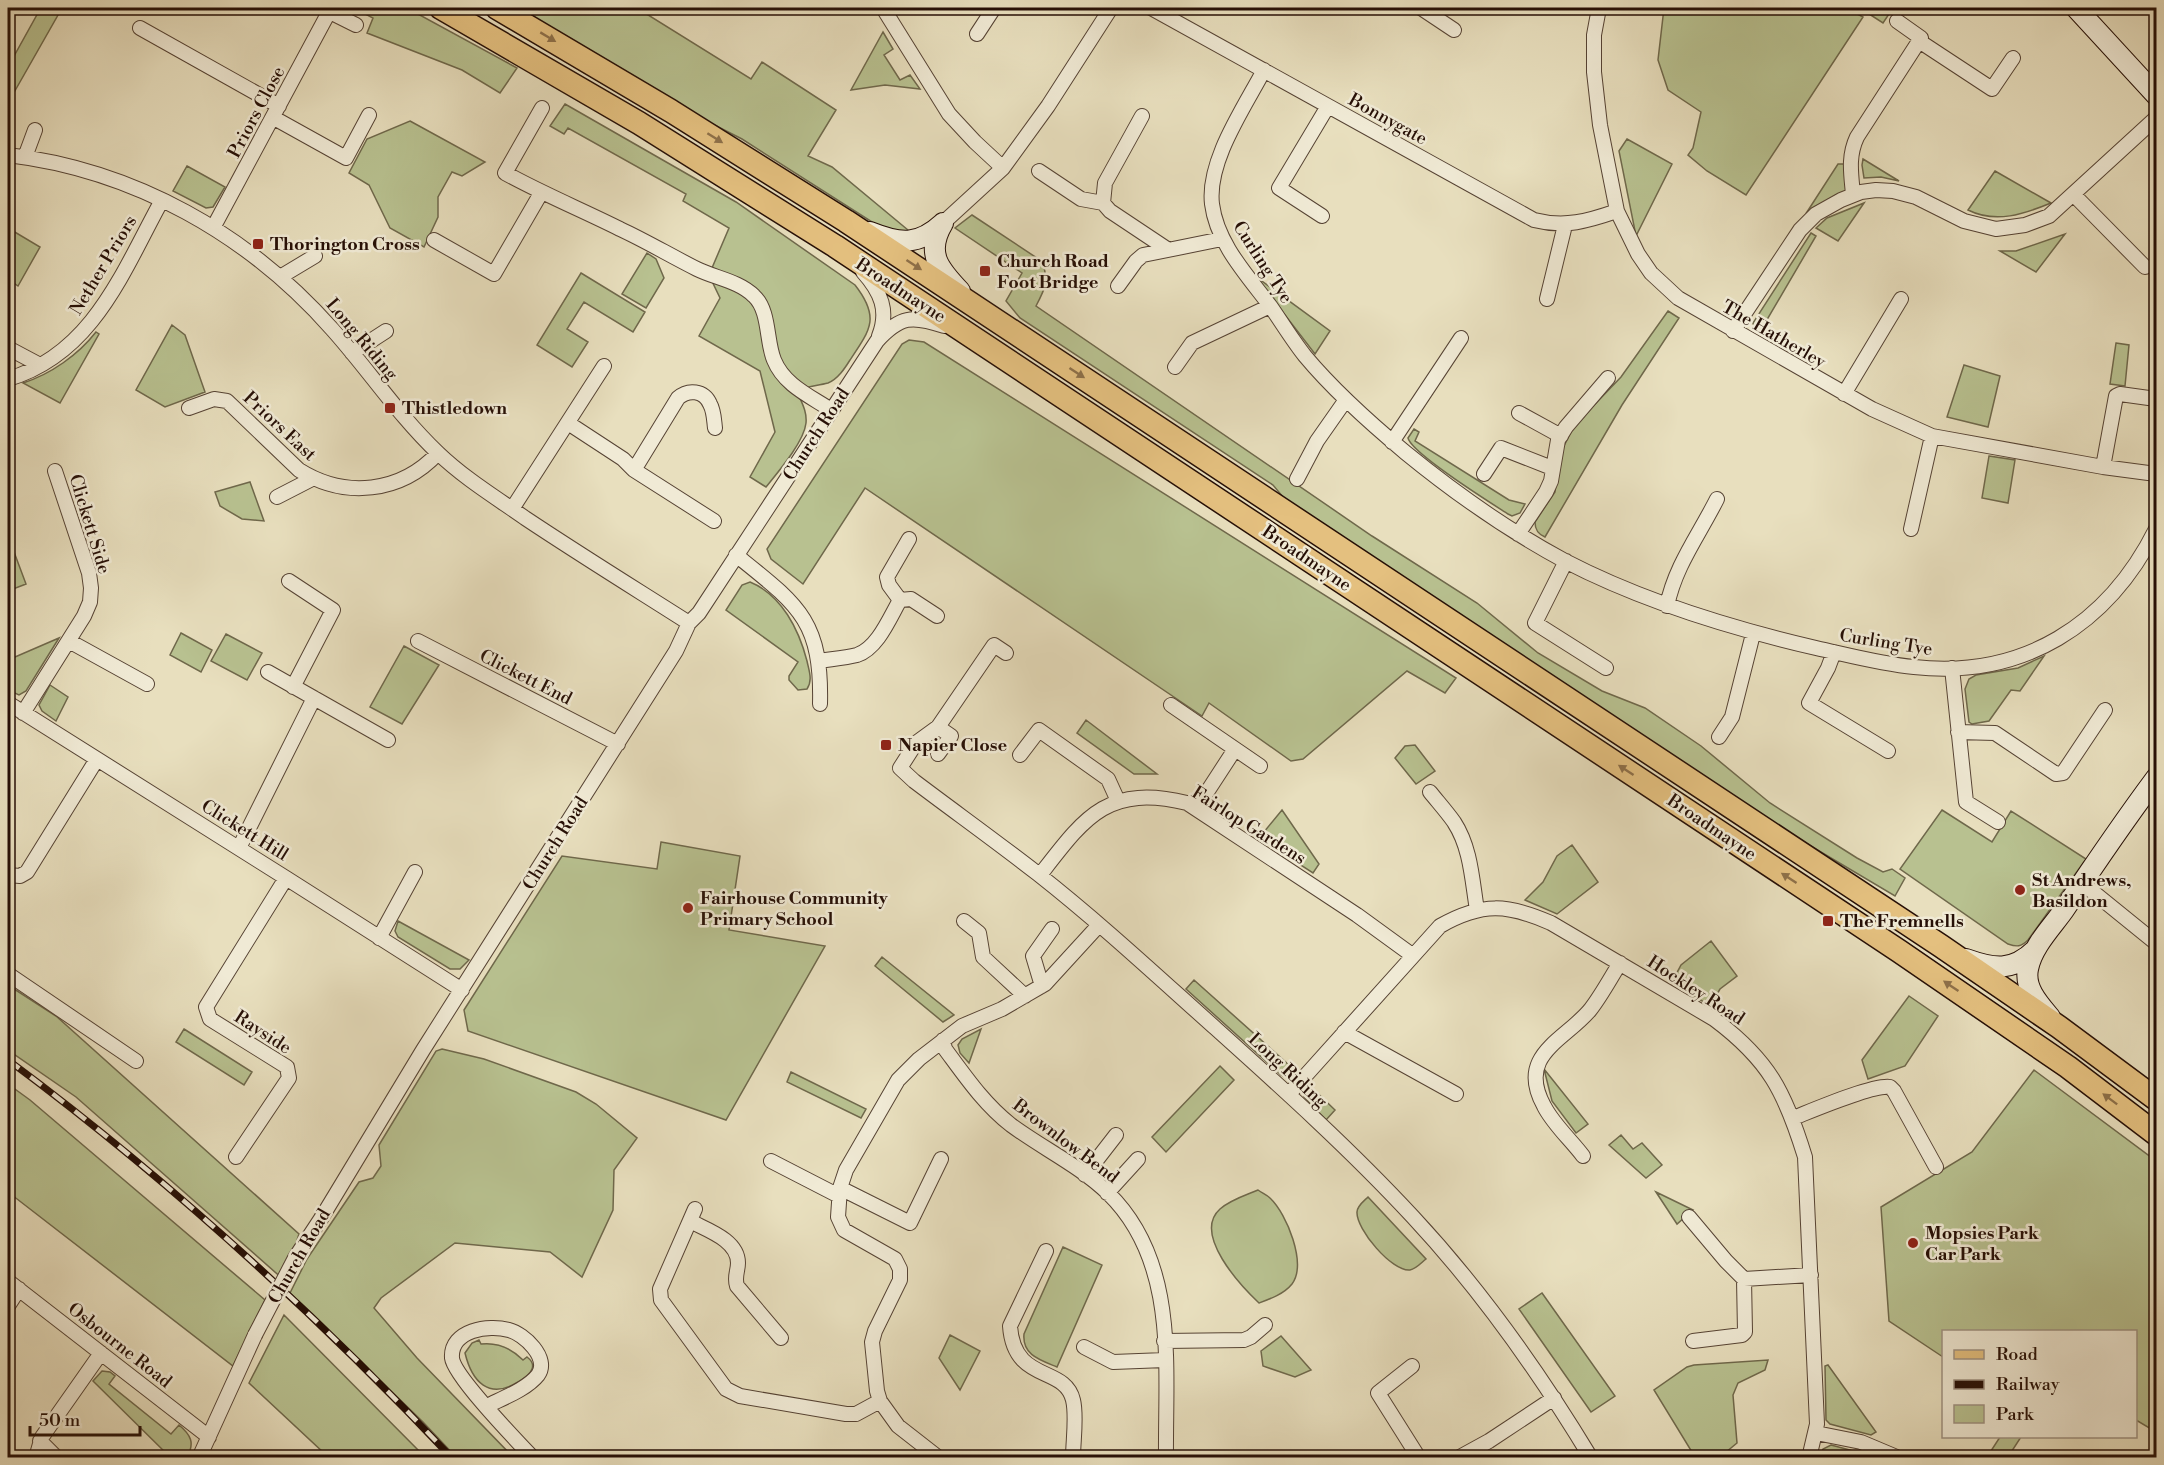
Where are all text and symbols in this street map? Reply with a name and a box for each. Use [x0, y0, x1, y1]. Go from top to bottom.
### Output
one-way arrow [540, 32, 557, 42]
street label: Priors Close [223, 62, 290, 162]
street label: Bonnygate [1344, 88, 1431, 150]
one-way arrow [707, 132, 723, 143]
street label: Nether Priors [65, 211, 142, 319]
street label: Curling Tye [1227, 217, 1298, 308]
place label: Thorington Cross [270, 233, 420, 256]
marker: Thorington Cross [251, 237, 265, 251]
place label: Church Road Foot Bridge [997, 250, 1109, 294]
street label: Broadmayne [850, 252, 950, 328]
one-way arrow [906, 260, 923, 271]
marker: Church Road Foot Bridge [978, 264, 992, 278]
street label: Long Riding [321, 293, 403, 386]
street label: The Hatherley [1718, 295, 1830, 374]
one-way arrow [1069, 367, 1085, 378]
street label: Church Road [778, 383, 855, 485]
street label: Priors East [238, 387, 322, 467]
place label: Thistledown [402, 397, 507, 420]
marker: Thistledown [383, 401, 397, 415]
street label: Clickett Side [63, 471, 116, 577]
street label: Broadmayne [1257, 520, 1356, 597]
street label: Curling Tye [1838, 624, 1934, 661]
street label: Clickett End [476, 644, 577, 711]
place label: Napier Close [898, 734, 1008, 757]
marker: Napier Close [879, 738, 893, 752]
one-way arrow [1619, 764, 1635, 776]
street label: Fairlop Gardens [1187, 781, 1310, 870]
street label: Broadmayne [1662, 789, 1761, 866]
street label: Church Road [518, 792, 594, 894]
street label: Clickett Hill [197, 795, 293, 867]
place label: St Andrews, Basildon [2032, 869, 2132, 913]
one-way arrow [1781, 872, 1797, 884]
marker: St Andrews, Basildon [2013, 883, 2027, 897]
place label: Fairhouse Community Primary School [700, 887, 889, 931]
marker: Fairhouse Community Primary School [681, 901, 695, 915]
place label: The Fremnells [1840, 910, 1964, 933]
marker: The Fremnells [1821, 914, 1835, 928]
street label: Hockley Road [1643, 950, 1749, 1031]
one-way arrow [1943, 981, 1959, 992]
street label: Rayside [230, 1005, 296, 1059]
street label: Long Riding [1243, 1028, 1333, 1113]
street label: Brownlow Bend [1007, 1093, 1124, 1189]
one-way arrow [2102, 1093, 2118, 1105]
street label: Church Road [263, 1204, 336, 1308]
place label: Mopsies Park Car Park [1925, 1222, 2040, 1266]
marker: Mopsies Park Car Park [1906, 1236, 1920, 1250]
street label: Osbourne Road [63, 1298, 177, 1394]
legend [1942, 1330, 2137, 1438]
text: Road [1996, 1343, 2039, 1366]
text: Railway [1996, 1373, 2060, 1396]
scale bar [30, 1399, 140, 1437]
text: Park [1996, 1403, 2035, 1426]
text: 50 m [39, 1409, 81, 1432]

